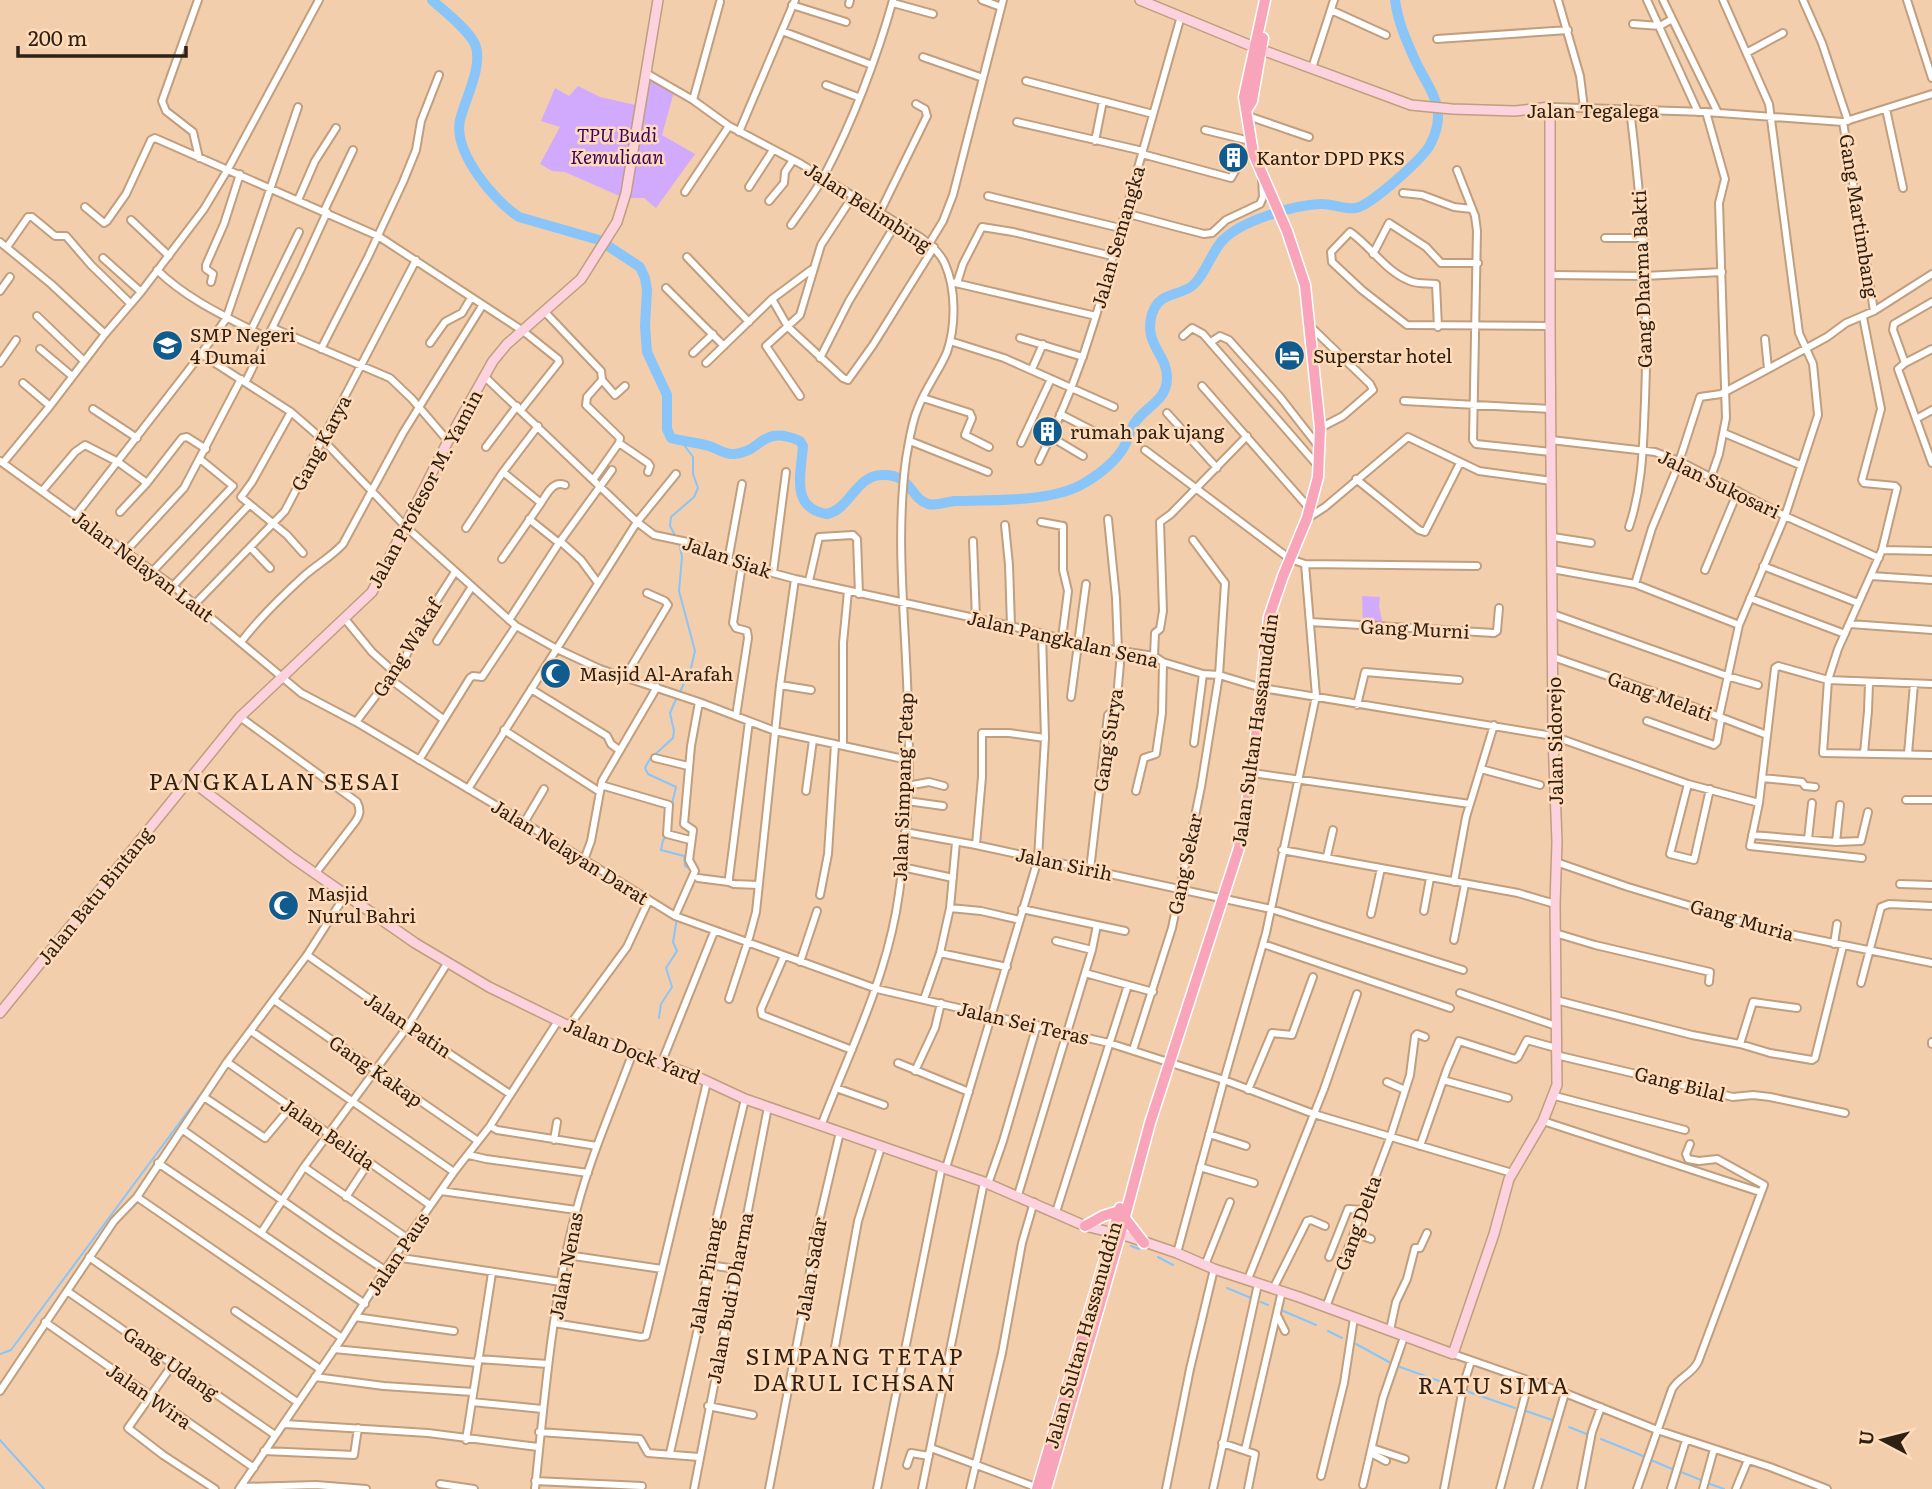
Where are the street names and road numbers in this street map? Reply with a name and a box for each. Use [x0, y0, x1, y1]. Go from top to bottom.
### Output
street label: Jalan Tegalega [1527, 96, 1660, 124]
street label: Gang Martimbang [1833, 132, 1887, 300]
street label: Jalan Belimbing [799, 155, 938, 258]
street label: Jalan Semangka [1083, 161, 1151, 311]
street label: Gang Dharma Bakti [1624, 190, 1658, 369]
street label: Jalan Profesor M. Yamin [360, 384, 488, 593]
street label: Gang Karya [283, 389, 358, 496]
street label: Jalan Sukosari [1654, 442, 1785, 525]
street label: Jalan Nelayan Laut [67, 503, 221, 628]
street label: Jalan Siak [679, 528, 776, 584]
street label: Gang Wakaf [365, 592, 448, 702]
street label: Jalan Pangkalan Sena [965, 602, 1163, 674]
street label: Jalan Sultan Hassanuddin [1224, 611, 1284, 848]
street label: Gang Murni [1360, 611, 1470, 645]
street label: Gang Melati [1604, 663, 1717, 727]
street label: Jalan Sidorejo [1539, 676, 1569, 806]
street label: Gang Surya [1085, 685, 1129, 794]
street label: Jalan Simpang Tetap [885, 692, 919, 882]
street label: Jalan Nelayan Darat [486, 791, 655, 911]
street label: Gang Sekar [1160, 811, 1208, 917]
street label: Jalan Batu Bintang [30, 820, 159, 970]
street label: Jalan Sirih [1013, 839, 1115, 887]
street label: Gang Muria [1687, 891, 1798, 947]
street label: Jalan Patin [359, 984, 458, 1064]
street label: Jalan Sei Teras [955, 993, 1092, 1051]
street label: Jalan Dock Yard [560, 1010, 705, 1090]
street label: Gang Kakap [324, 1027, 429, 1113]
street label: Gang Bilal [1632, 1058, 1729, 1108]
street label: Jalan Belida [276, 1090, 382, 1176]
street label: Gang Delta [1327, 1171, 1387, 1274]
street label: Jalan Paus [359, 1206, 435, 1301]
street label: Jalan Nenas [541, 1209, 589, 1322]
street label: Jalan Budi Dharma [699, 1209, 760, 1386]
street label: Jalan Sadar [787, 1215, 833, 1323]
street label: Jalan Pinang [681, 1216, 729, 1336]
street label: Jalan Sultan Hassanuddin [1036, 1218, 1128, 1452]
street label: Gang Udang [118, 1319, 225, 1406]
street label: Jalan Wira [101, 1355, 199, 1435]

